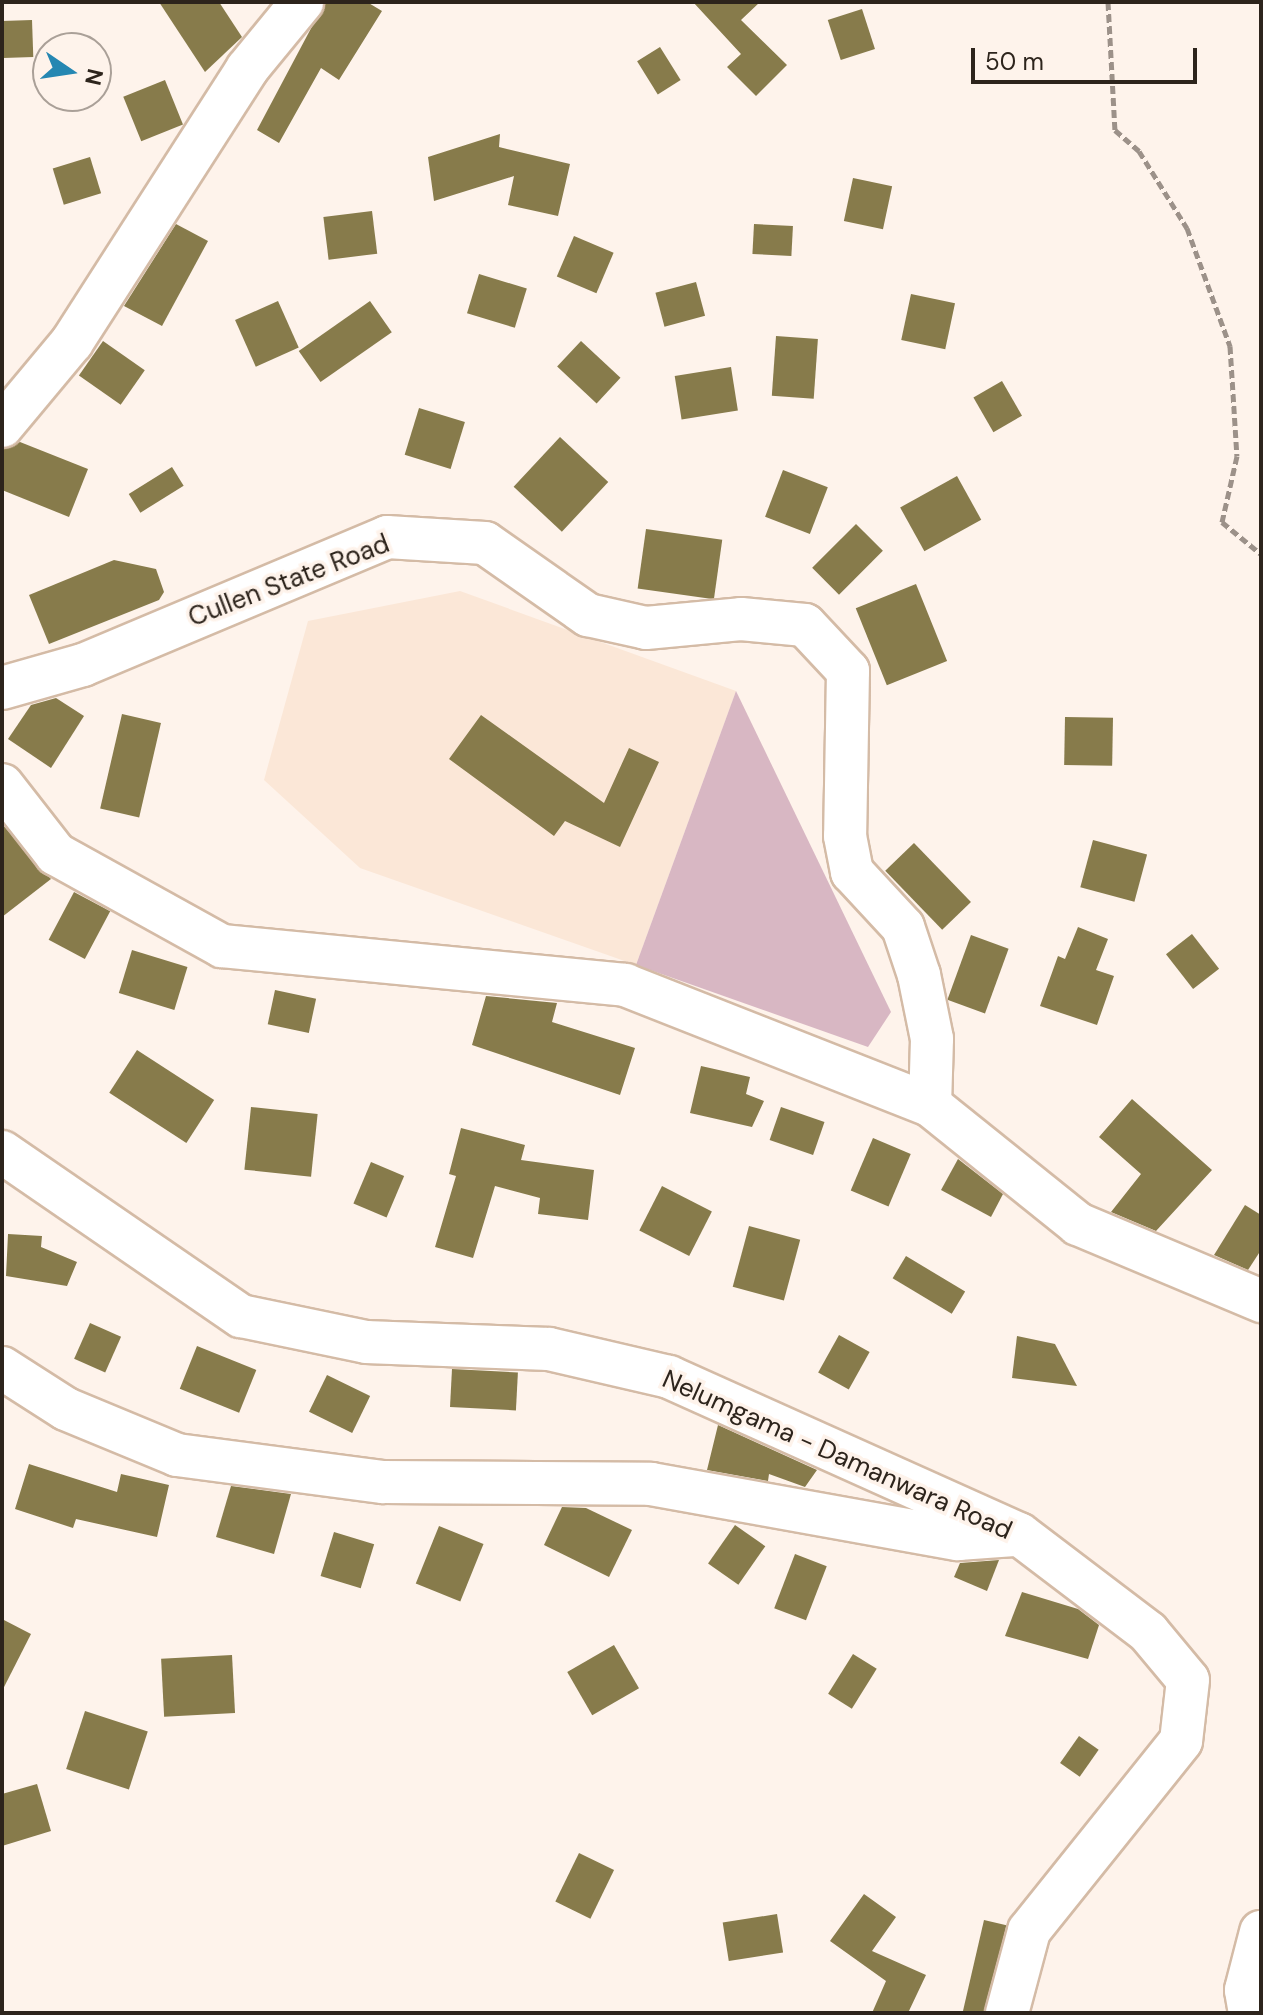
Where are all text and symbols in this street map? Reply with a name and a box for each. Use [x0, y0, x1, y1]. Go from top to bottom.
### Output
north arrow [32, 32, 112, 112]
scale bar [975, 32, 1201, 82]
text: 50 m [985, 46, 1044, 77]
text: N [78, 66, 110, 88]
street label: Cullen State Road [184, 528, 394, 634]
street label: Nelumgama - Damanwara Road [657, 1364, 1017, 1546]

